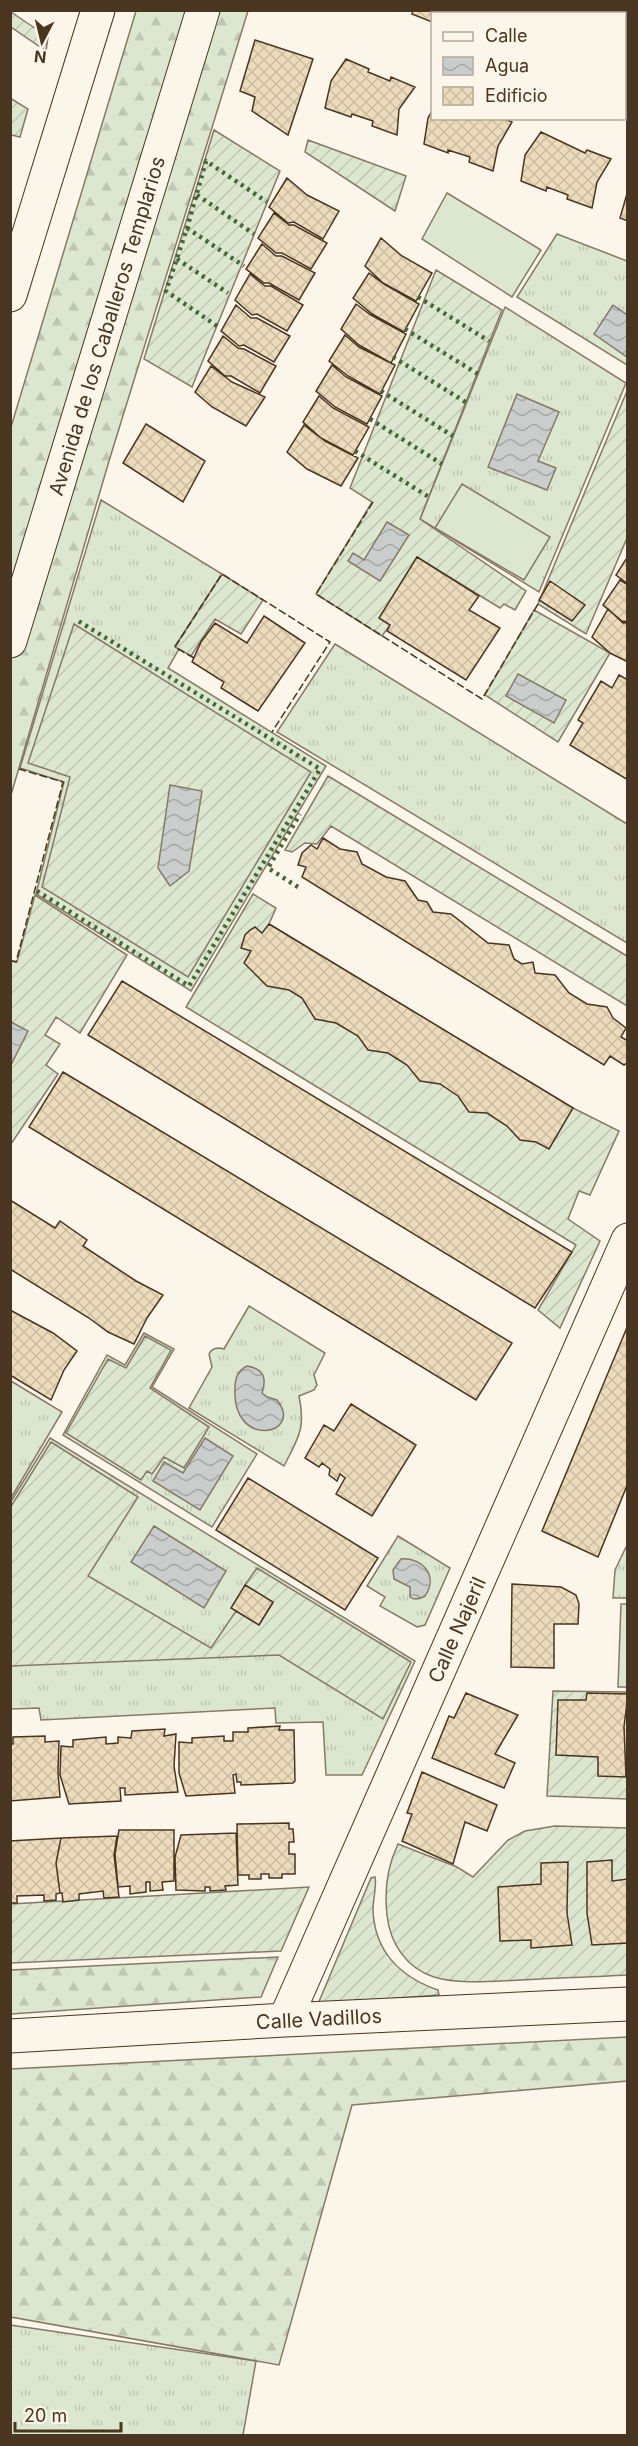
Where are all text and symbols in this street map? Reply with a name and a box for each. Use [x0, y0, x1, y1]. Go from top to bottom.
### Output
north arrow [12, 12, 72, 72]
legend [431, 12, 626, 120]
text: Calle [485, 25, 527, 46]
text: N [33, 46, 47, 68]
text: Agua [485, 55, 529, 76]
text: Edificio [485, 85, 548, 106]
street label: Avenida de los Caballeros Templarios [44, 153, 170, 499]
street label: Calle Najeril [423, 1573, 491, 1687]
street label: Calle Vadillos [255, 2004, 383, 2034]
scale bar [15, 2395, 122, 2433]
text: 20 m [24, 2405, 67, 2426]

